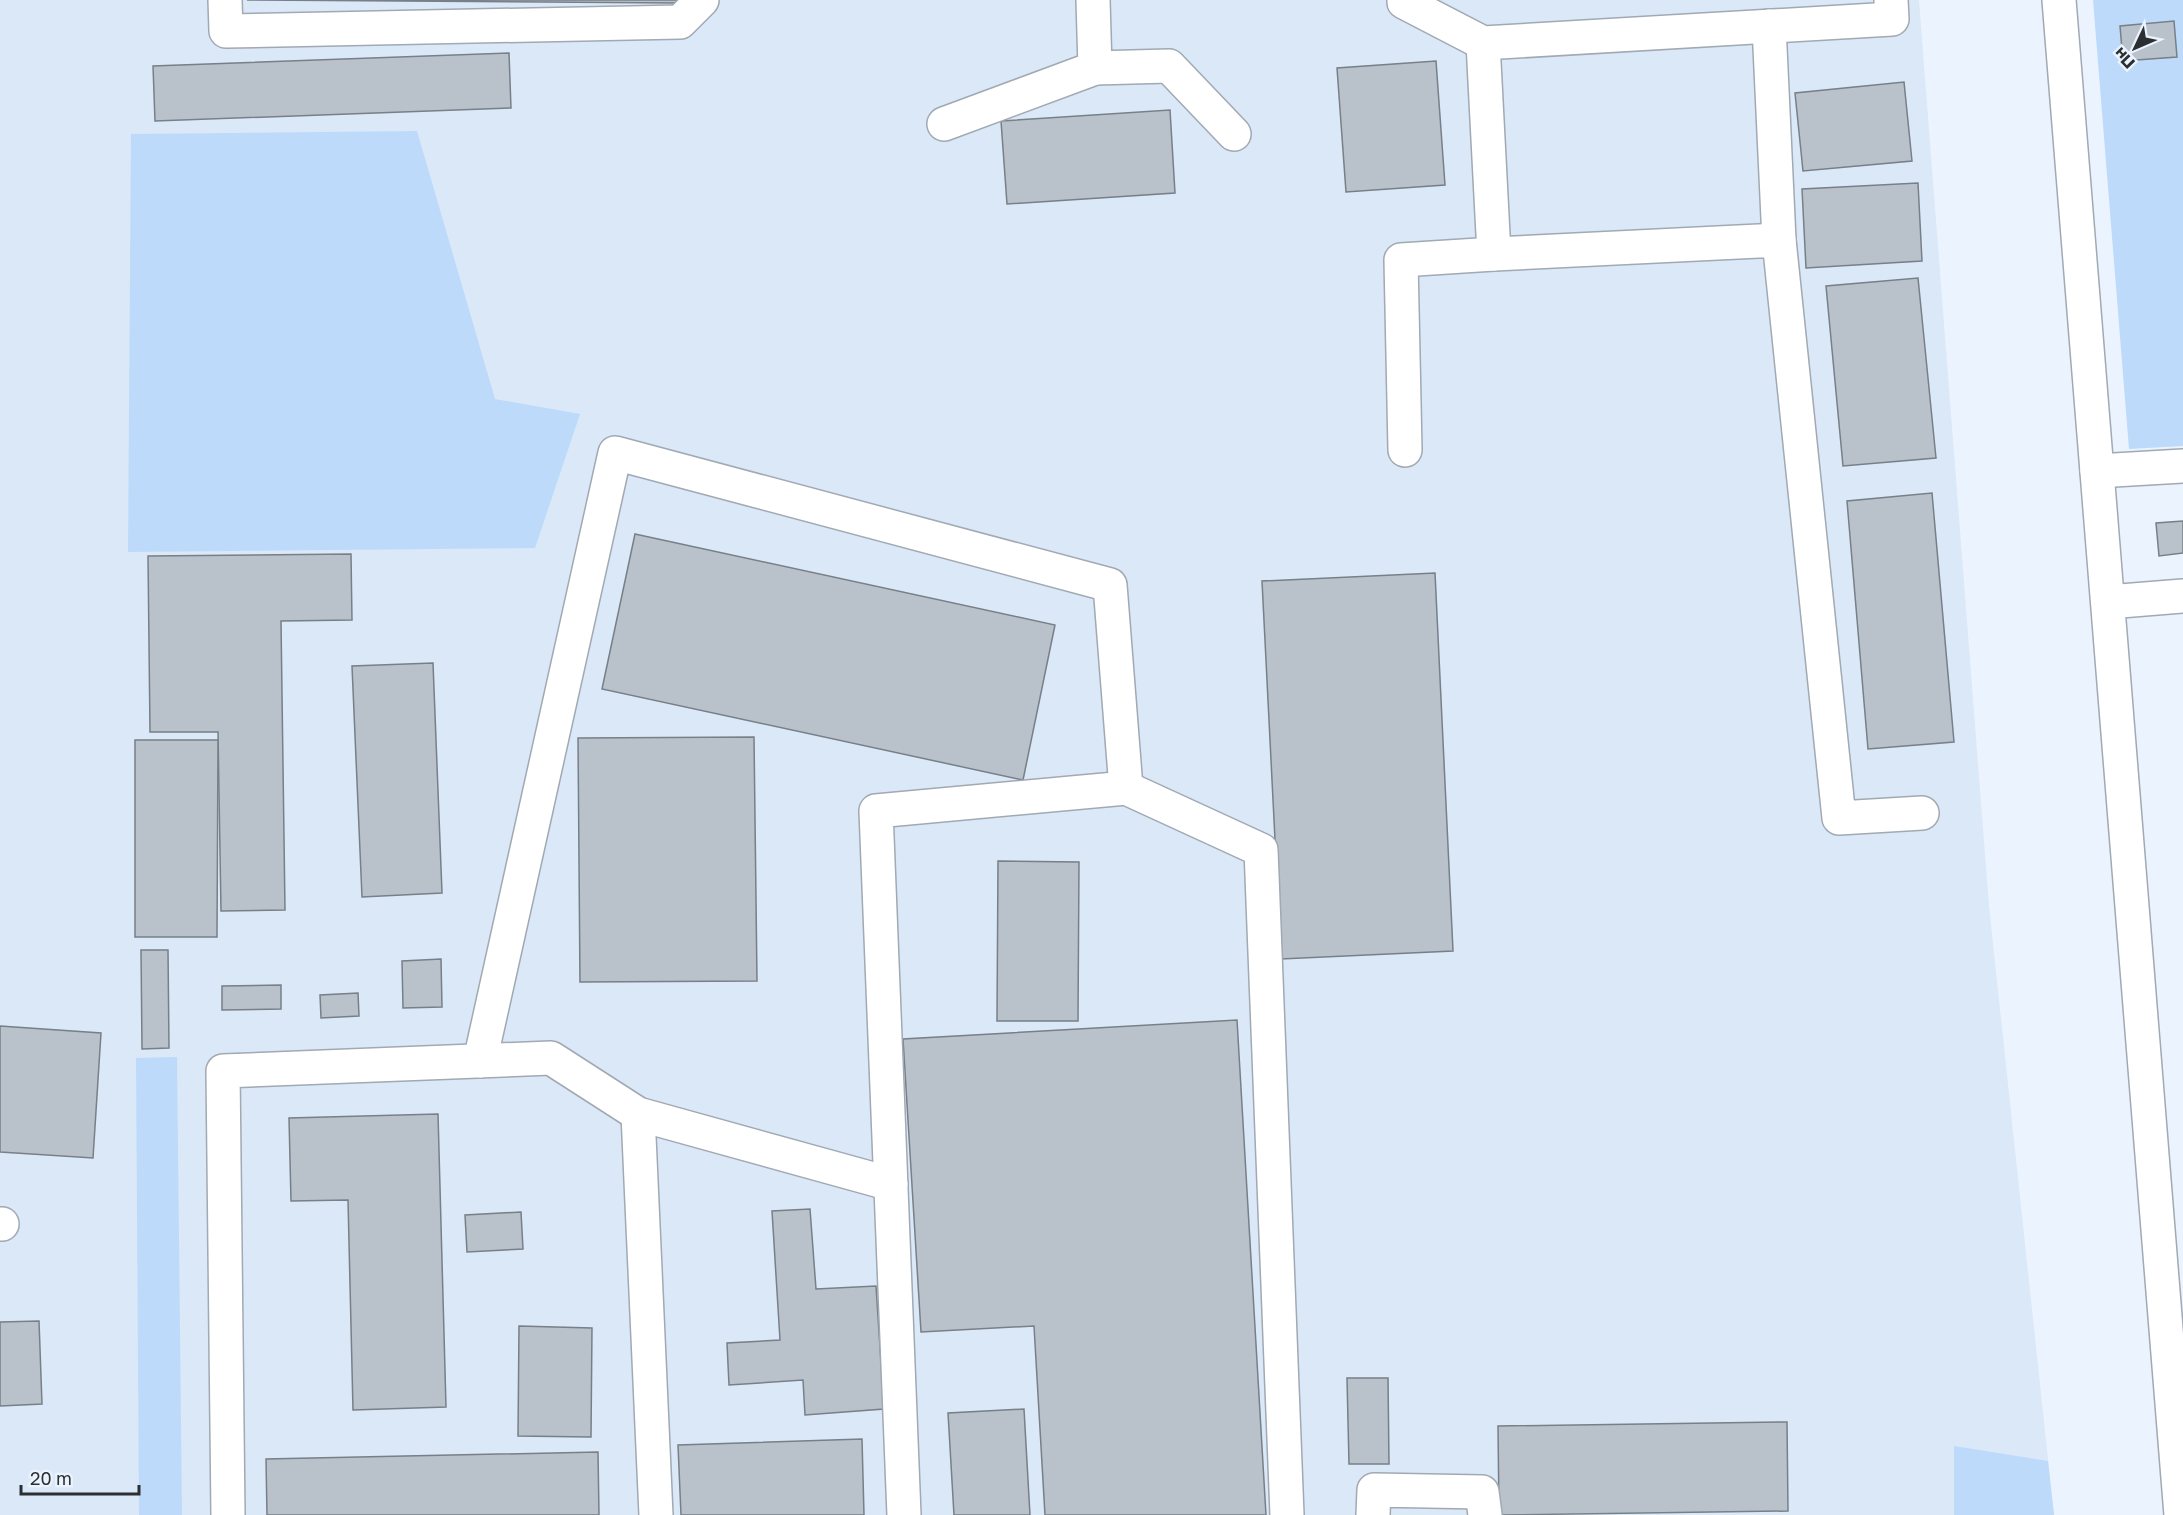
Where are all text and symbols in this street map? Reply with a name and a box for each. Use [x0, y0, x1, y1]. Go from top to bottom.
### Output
north arrow [2105, 18, 2165, 78]
text: Пн [2109, 44, 2139, 73]
scale bar [21, 1458, 140, 1496]
text: 20 m [30, 1467, 72, 1489]

